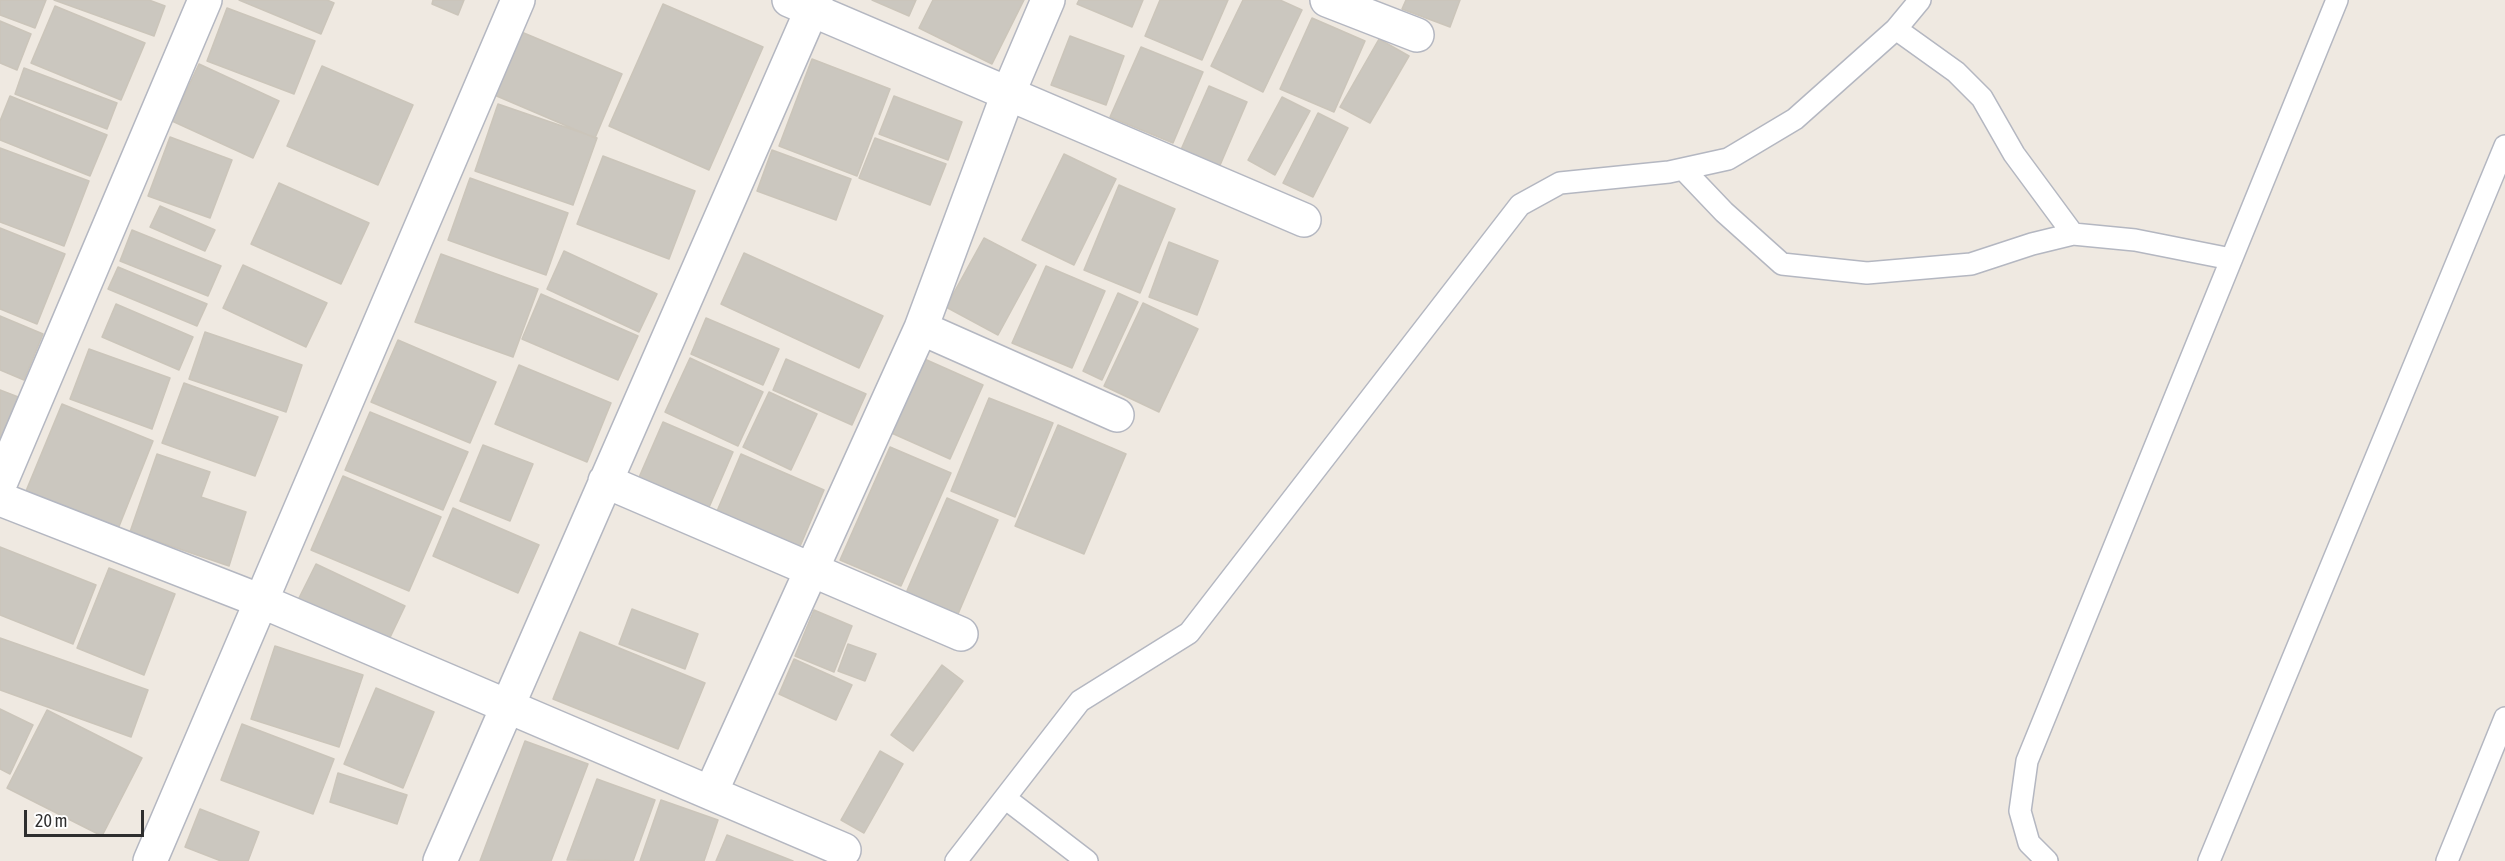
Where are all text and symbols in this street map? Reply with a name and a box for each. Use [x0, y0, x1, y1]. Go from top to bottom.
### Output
scale bar [27, 798, 147, 836]
text: 20 m [35, 810, 67, 831]

